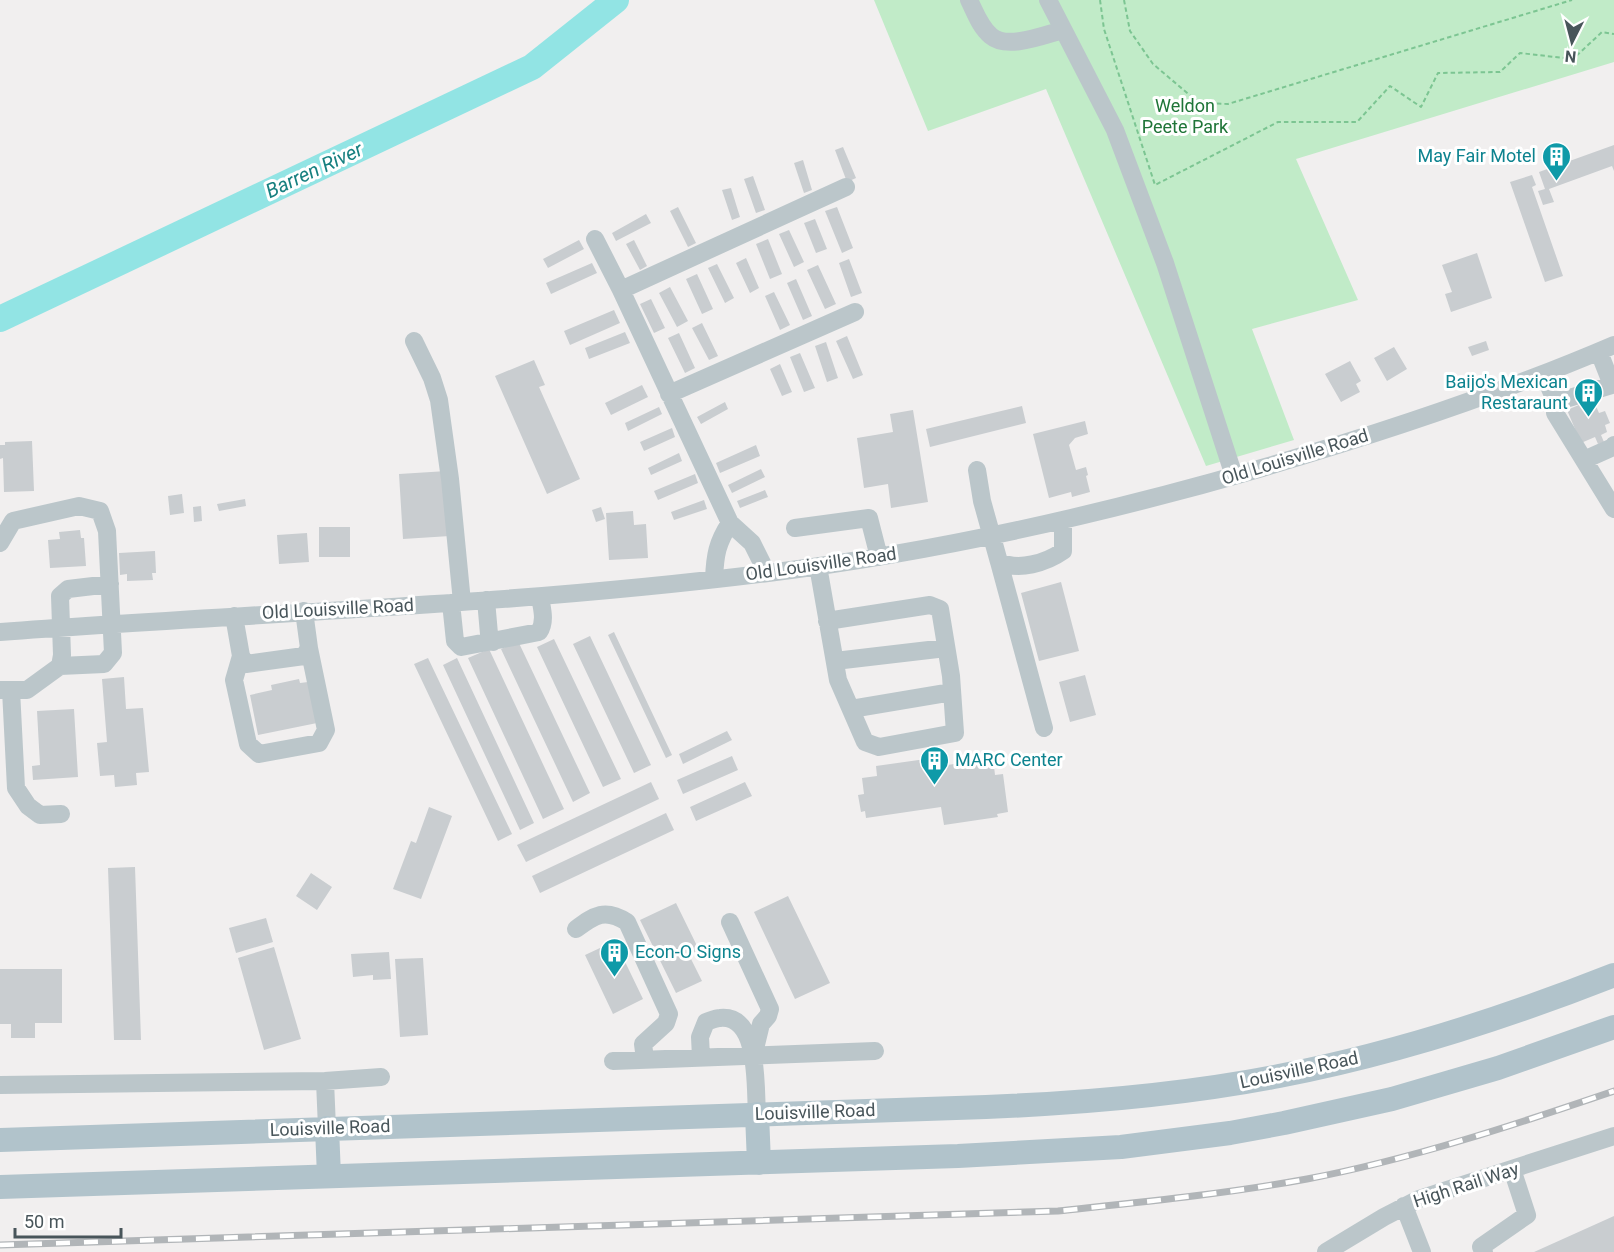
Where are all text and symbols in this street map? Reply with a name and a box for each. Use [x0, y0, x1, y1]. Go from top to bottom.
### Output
north arrow [1542, 12, 1602, 72]
text: N [1564, 46, 1577, 66]
park label: Weldon Peete Park [1142, 95, 1229, 137]
water label: Barren River [262, 136, 368, 203]
building icon: May Fair Motel [1541, 140, 1573, 182]
place label: May Fair Motel [1417, 145, 1536, 166]
place label: Baijo's Mexican Restaraunt [1445, 371, 1568, 413]
building icon: Baijo's Mexican Restaraunt [1573, 376, 1605, 418]
street label: Old Louisville Road [1219, 424, 1371, 489]
street label: Old Louisville Road [744, 543, 898, 584]
street label: Old Louisville Road [261, 594, 414, 623]
building icon: MARC Center [918, 744, 950, 786]
place label: MARC Center [955, 749, 1063, 770]
building icon: Econ-O Signs [598, 936, 630, 978]
place label: Econ-O Signs [635, 941, 741, 962]
street label: Louisville Road [1238, 1047, 1360, 1092]
street label: Louisville Road [754, 1099, 876, 1124]
street label: Louisville Road [269, 1115, 391, 1140]
street label: High Rail Way [1410, 1157, 1522, 1211]
scale bar [15, 1201, 122, 1239]
text: 50 m [24, 1211, 64, 1232]

